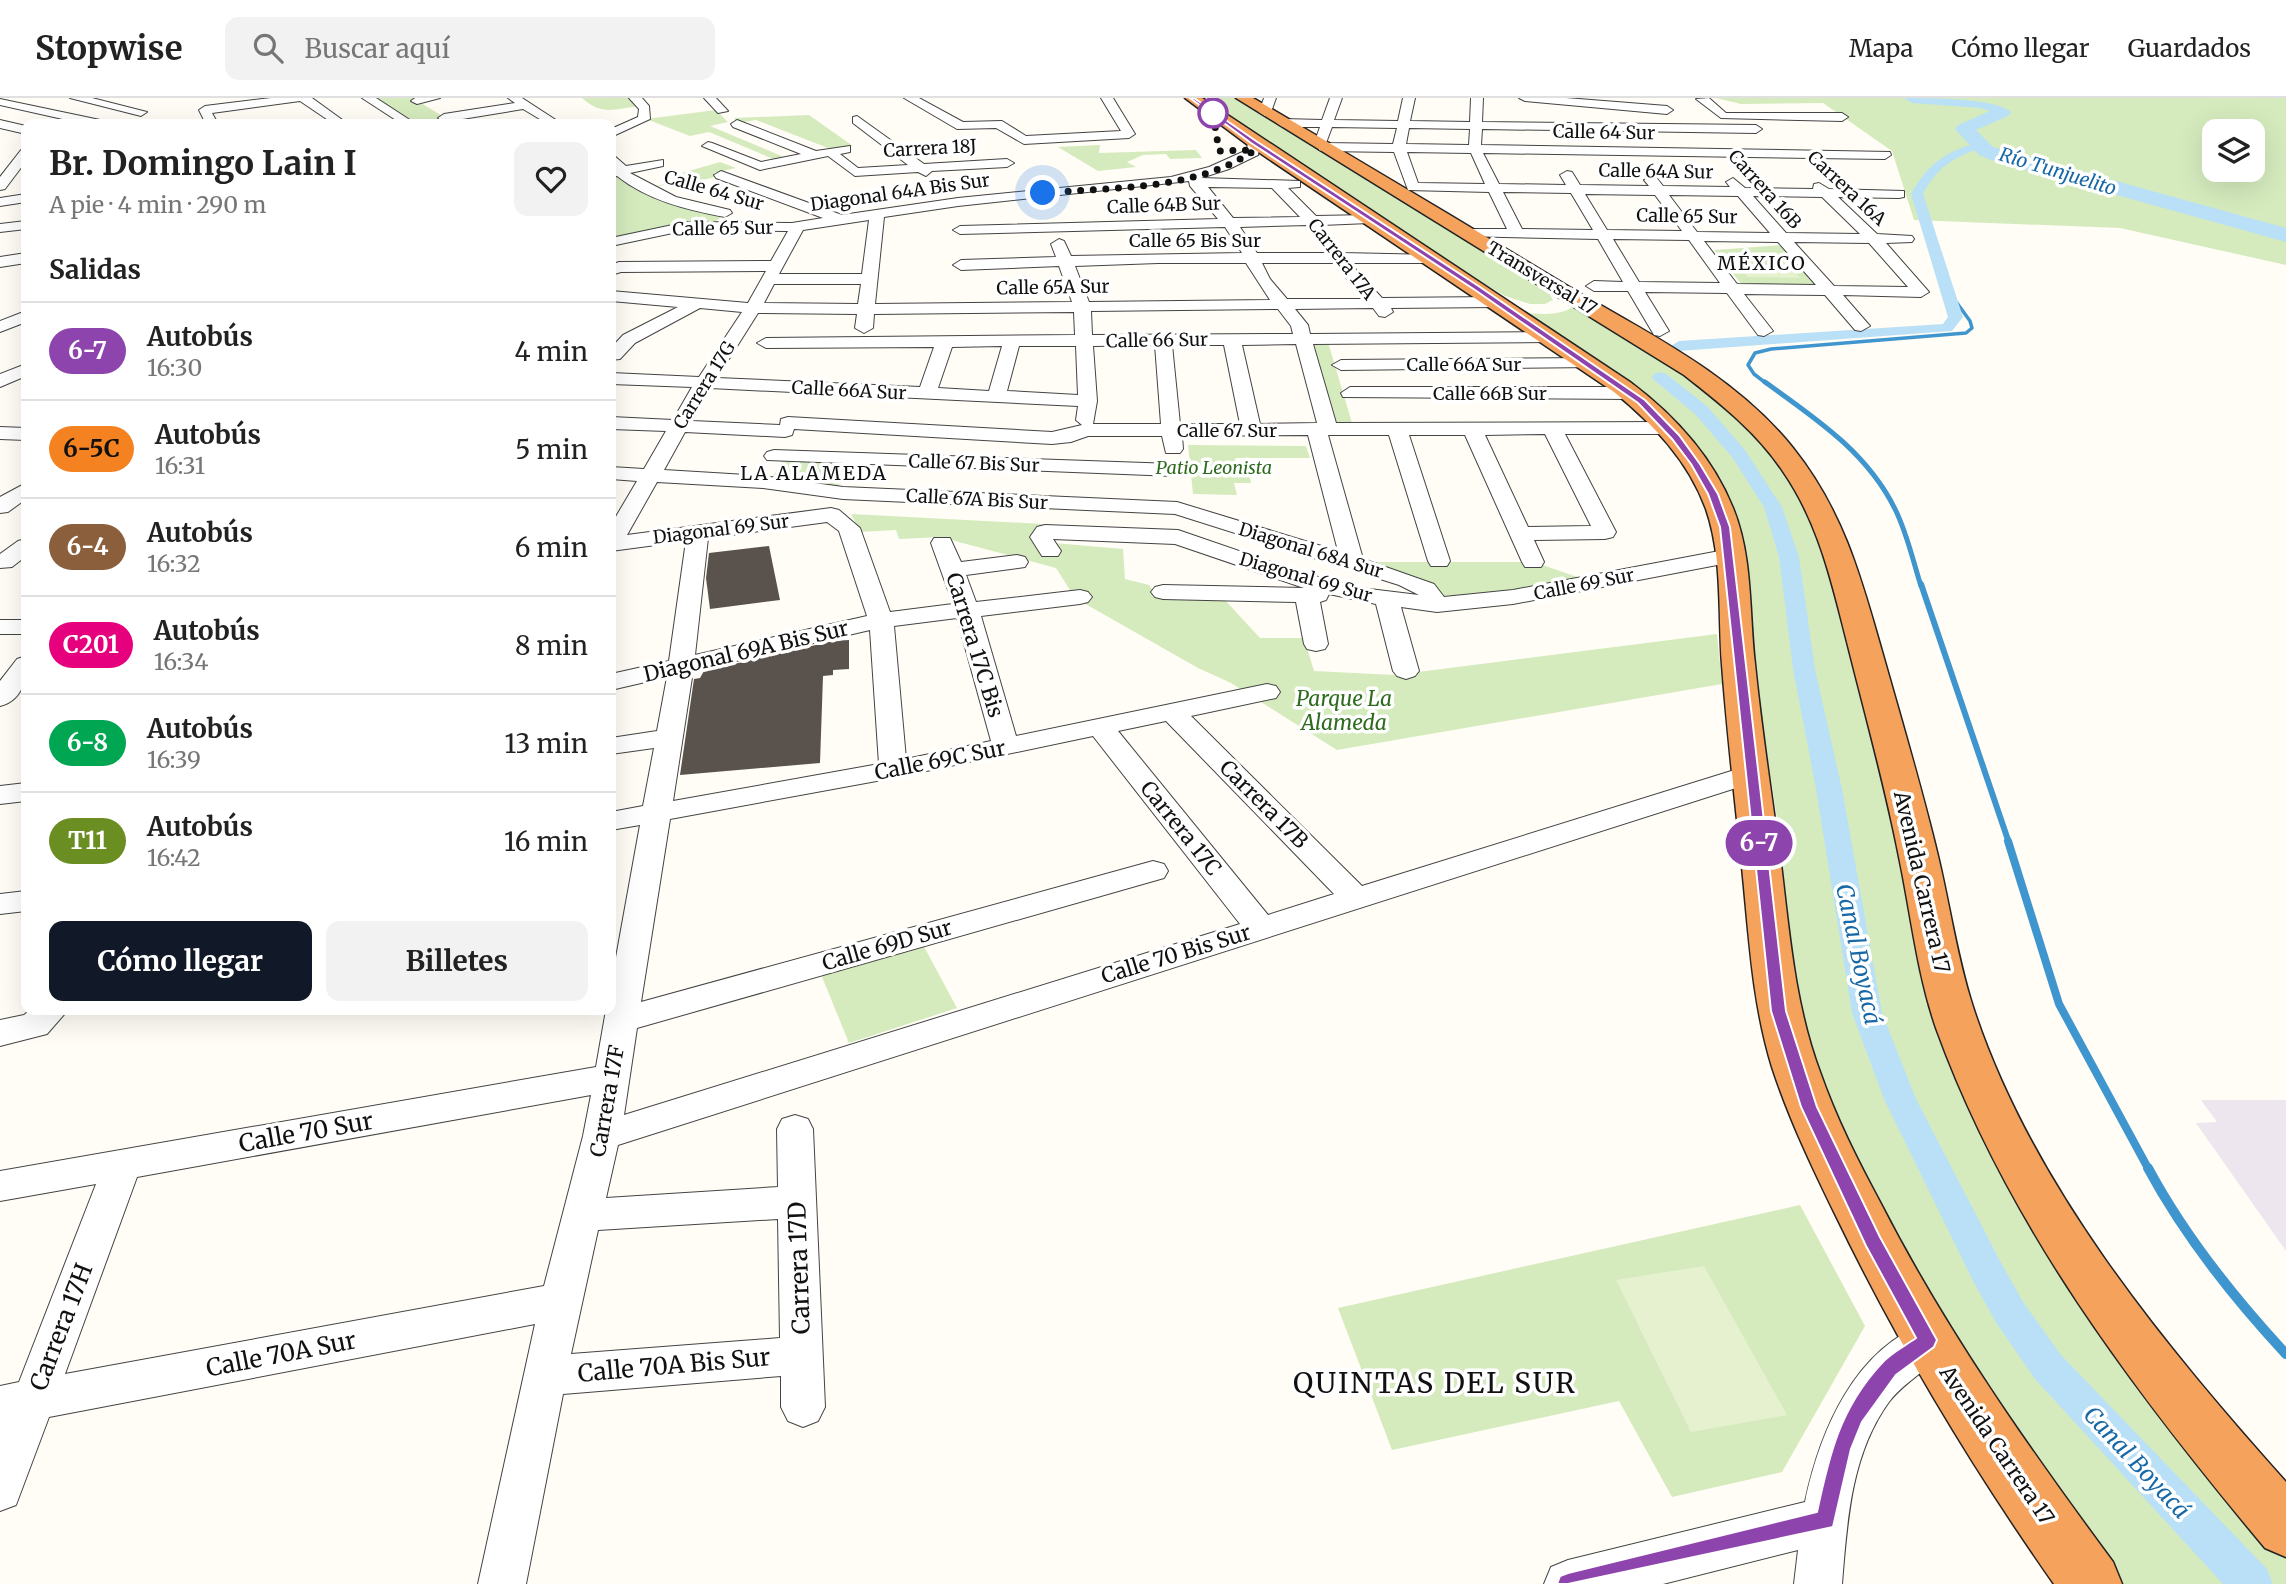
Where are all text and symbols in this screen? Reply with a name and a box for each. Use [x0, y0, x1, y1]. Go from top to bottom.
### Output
search box [225, 17, 715, 80]
text: Stopwise [35, 28, 183, 69]
icon: search [249, 29, 287, 67]
text: Buscar aquí [305, 32, 450, 65]
text: Mapa [1849, 33, 1913, 64]
text: Cómo llegar [1951, 33, 2090, 64]
text: Guardados [2128, 33, 2251, 64]
unlabelled marker [1198, 98, 1228, 128]
map controls [2202, 119, 2265, 182]
button: layers [2202, 119, 2265, 182]
street label: Calle 64 Sur [1553, 120, 1655, 144]
street label: Carrera 18J [883, 134, 977, 162]
button: heart [514, 142, 588, 216]
water label: Río Tunjuelito [1997, 142, 2120, 200]
text: Br. Domingo Lain I [49, 143, 357, 184]
street label: Carrera 16B [1723, 145, 1807, 233]
street label: Carrera 16A [1803, 146, 1891, 231]
street label: Calle 64A Sur [1598, 158, 1714, 184]
street label: Calle 64 Sur [662, 165, 766, 215]
street label: Diagonal 64A Bis Sur [809, 168, 991, 216]
your location [1025, 175, 1060, 210]
text: A pie · 4 min · 290 m [49, 190, 266, 219]
street label: Calle 64B Sur [1107, 192, 1221, 218]
street label: Calle 65 Sur [1636, 204, 1738, 228]
street label: Carrera 17A [1303, 214, 1381, 304]
street label: Calle 65 Sur [672, 216, 774, 240]
street label: Calle 65 Bis Sur [1129, 229, 1261, 252]
street label: Transversal 17 [1483, 236, 1601, 320]
district label: MÉXICO [1717, 251, 1807, 275]
text: Salidas [49, 253, 141, 286]
street label: Calle 65A Sur [996, 275, 1110, 299]
text: Autobús [147, 320, 253, 353]
street label: Calle 66 Sur [1106, 328, 1208, 352]
text: 6-7 [68, 335, 107, 366]
text: 4 min [514, 335, 588, 368]
street label: Carrera 17G [668, 337, 740, 433]
text: 16:30 [147, 353, 202, 382]
street label: Calle 66A Sur [1407, 353, 1521, 376]
street label: Calle 66A Sur [791, 376, 907, 404]
street label: Calle 66B Sur [1433, 382, 1547, 405]
text: Autobús [155, 418, 261, 451]
street label: Calle 67 Sur [1177, 419, 1277, 442]
text: 6-5C [63, 433, 120, 464]
text: 5 min [515, 433, 588, 466]
street label: Calle 67 Bis Sur [908, 449, 1040, 477]
text: 16:31 [155, 451, 205, 480]
park label: Patio Leonista [1156, 456, 1272, 479]
district label: LA ALAMEDA [740, 461, 888, 485]
street label: Calle 67A Bis Sur [905, 484, 1049, 514]
street label: Diagonal 69 Sur [652, 509, 790, 549]
text: Autobús [147, 516, 253, 549]
street label: Diagonal 68A Sur [1236, 517, 1386, 583]
text: 6-4 [66, 531, 109, 562]
text: 6 min [515, 531, 588, 564]
street label: Diagonal 69 Sur [1237, 547, 1375, 607]
text: 16:32 [147, 549, 201, 578]
street label: Calle 69 Sur [1532, 563, 1636, 605]
street label: Carrera 17C Bis [940, 569, 1010, 721]
text: Autobús [154, 614, 260, 647]
street label: Diagonal 69A Bis Sur [641, 614, 851, 688]
text: C201 [63, 629, 119, 660]
text: 8 min [515, 629, 588, 662]
text: 16:34 [154, 647, 208, 676]
park label: Parque La Alameda [1296, 685, 1392, 736]
text: Autobús [147, 712, 253, 745]
text: 6-8 [67, 727, 108, 758]
text: 13 min [504, 727, 588, 760]
street label: Calle 69C Sur [872, 734, 1008, 786]
text: 16:39 [147, 745, 201, 774]
street label: Carrera 17B [1214, 754, 1314, 854]
street label: Carrera 17C [1135, 775, 1227, 881]
street label: Avenida Carrera 17 [1888, 787, 1956, 976]
text: Autobús [147, 810, 253, 843]
line badge: 6-7 [1719, 820, 1799, 866]
text: T11 [68, 825, 107, 856]
text: 16 min [504, 825, 588, 858]
text: 6-7 [1740, 827, 1778, 858]
text: 16:42 [147, 843, 201, 872]
water label: Canal Boyacá [1830, 881, 1888, 1027]
street label: Calle 69D Sur [819, 914, 955, 976]
street label: Calle 70 Bis Sur [1098, 918, 1254, 990]
button: Cómo llegar [49, 921, 312, 1001]
button: Billetes [326, 921, 588, 1001]
street label: Carrera 17F [584, 1043, 630, 1159]
street label: Calle 70 Sur [236, 1105, 376, 1159]
street label: Carrera 17D [781, 1201, 817, 1335]
street label: Carrera 17H [23, 1259, 99, 1395]
street label: Calle 70A Sur [203, 1324, 359, 1384]
street label: Calle 70A Bis Sur [576, 1341, 772, 1389]
street label: Avenida Carrera 17 [1933, 1359, 2060, 1530]
district label: QUINTAS DEL SUR [1293, 1365, 1577, 1401]
water label: Canal Boyacá [2078, 1400, 2196, 1524]

